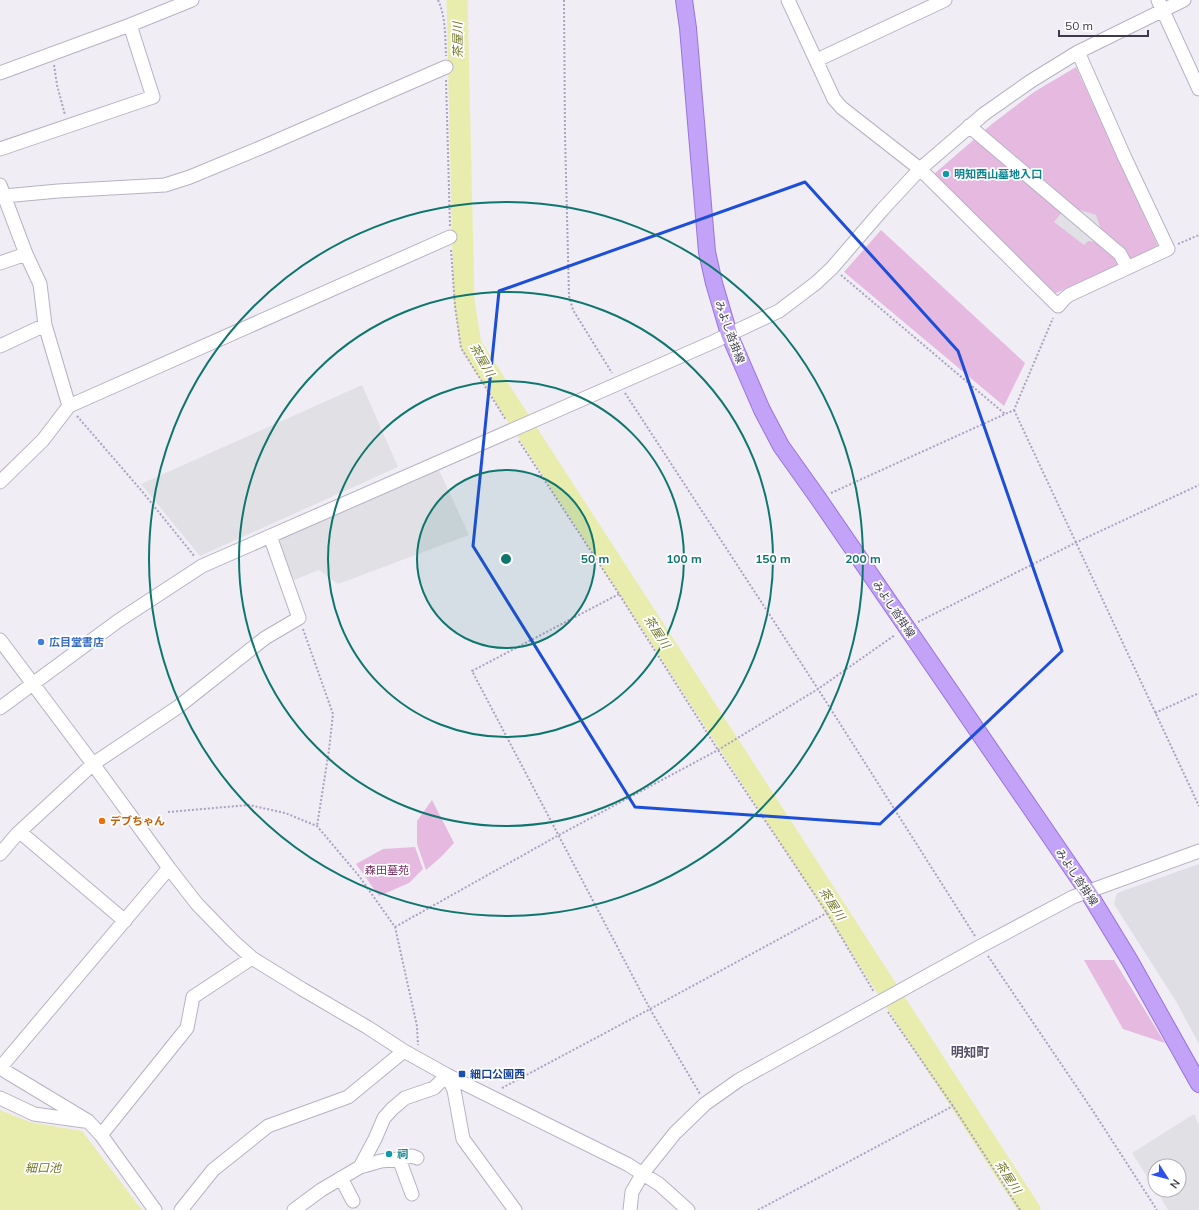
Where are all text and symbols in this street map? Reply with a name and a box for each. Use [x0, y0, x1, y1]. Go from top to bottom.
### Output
scale bar [1059, 12, 1148, 38]
text: 50 m [1065, 18, 1093, 33]
water label: 茶屋川 [450, 20, 465, 58]
place label: 明知西山墓地入口 [954, 167, 1042, 181]
marker: 明知西山墓地入口 [941, 169, 951, 179]
street label: みよし沓掛線 [712, 299, 748, 365]
water label: 茶屋川 [467, 340, 499, 381]
text: 50 m [581, 551, 609, 566]
text: 100 m [666, 551, 702, 566]
text: 150 m [755, 551, 791, 566]
text: 200 m [845, 551, 881, 566]
centre of rings [499, 552, 513, 566]
street label: みよし沓掛線 [870, 578, 918, 640]
water label: 茶屋川 [641, 613, 675, 653]
place label: 広目堂書店 [49, 635, 104, 649]
marker: 広目堂書店 [36, 637, 46, 647]
place label: デブちゃん [110, 814, 165, 828]
marker: デブちゃん [97, 816, 107, 826]
street label: みよし沓掛線 [1053, 846, 1101, 908]
park label: 森田墓苑 [365, 863, 409, 877]
water label: 茶屋川 [816, 885, 850, 925]
district label: 明知町 [950, 1044, 990, 1060]
place label: 細口公園西 [470, 1067, 525, 1081]
marker: 細口公園西 [457, 1069, 467, 1079]
place label: 祠 [397, 1147, 408, 1161]
marker: 祠 [384, 1149, 394, 1159]
water label: 茶屋川 [992, 1158, 1026, 1198]
north arrow [1147, 1158, 1187, 1198]
water label: 細口池 [25, 1160, 62, 1175]
text: N [1167, 1176, 1183, 1191]

